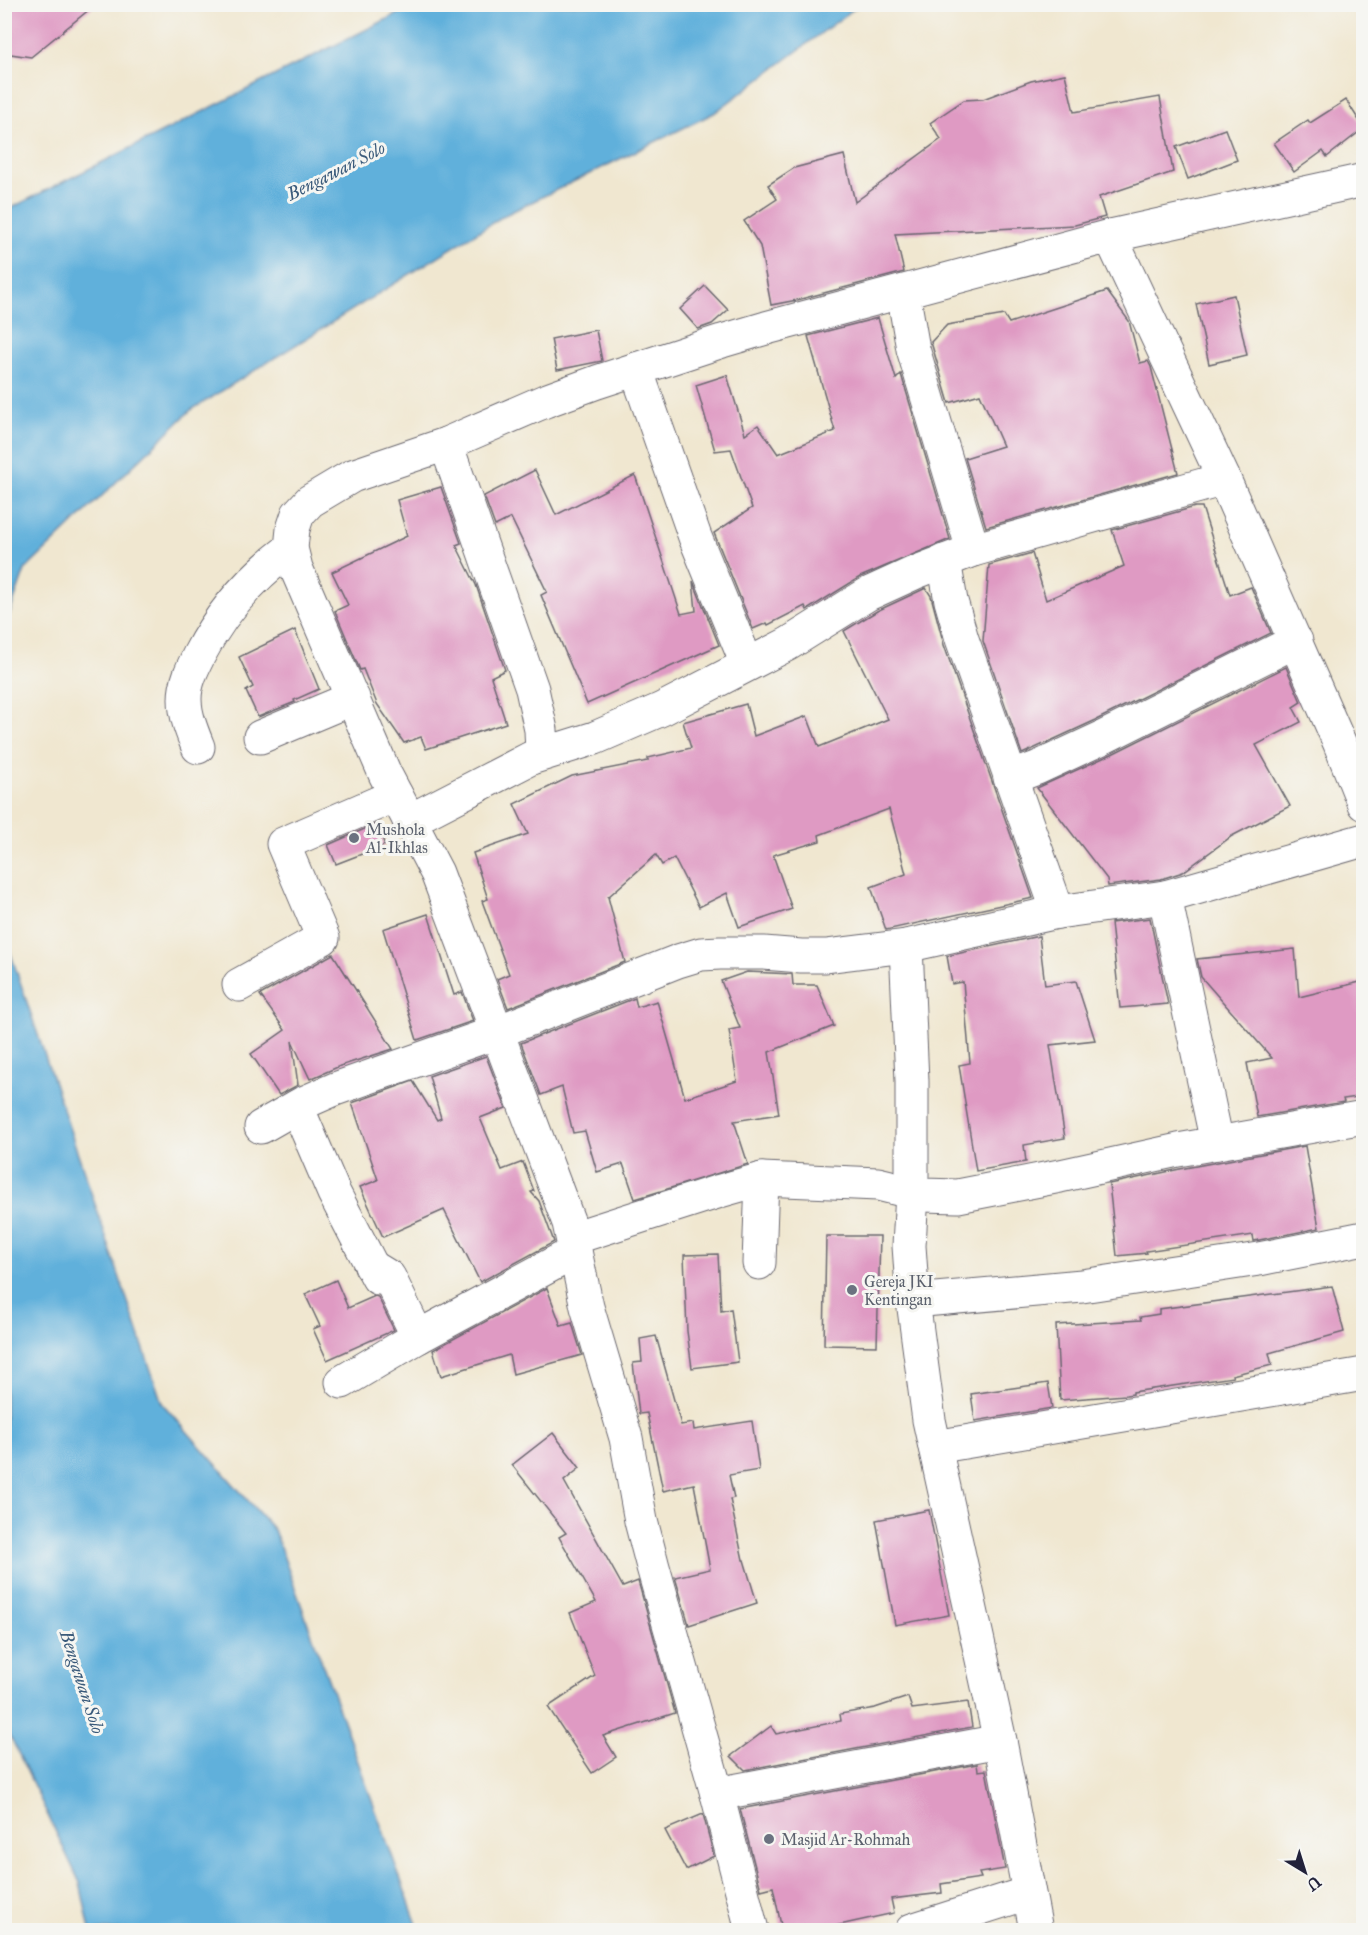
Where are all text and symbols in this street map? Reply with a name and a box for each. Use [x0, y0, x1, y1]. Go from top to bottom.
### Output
water label: Bengawan Solo [282, 137, 389, 206]
place label: Mushola Al-Ikhlas [365, 820, 428, 857]
marker: Mushola Al-Ikhlas [347, 831, 361, 845]
place label: Gereja JKI Kentingan [864, 1272, 934, 1310]
marker: Gereja JKI Kentingan [845, 1283, 859, 1297]
water label: Bengawan Solo [55, 1627, 109, 1737]
place label: Masjid Ar-Rohmah [781, 1830, 910, 1849]
marker: Masjid Ar-Rohmah [762, 1832, 776, 1846]
north arrow [1275, 1842, 1335, 1902]
text: U [1303, 1872, 1325, 1895]

